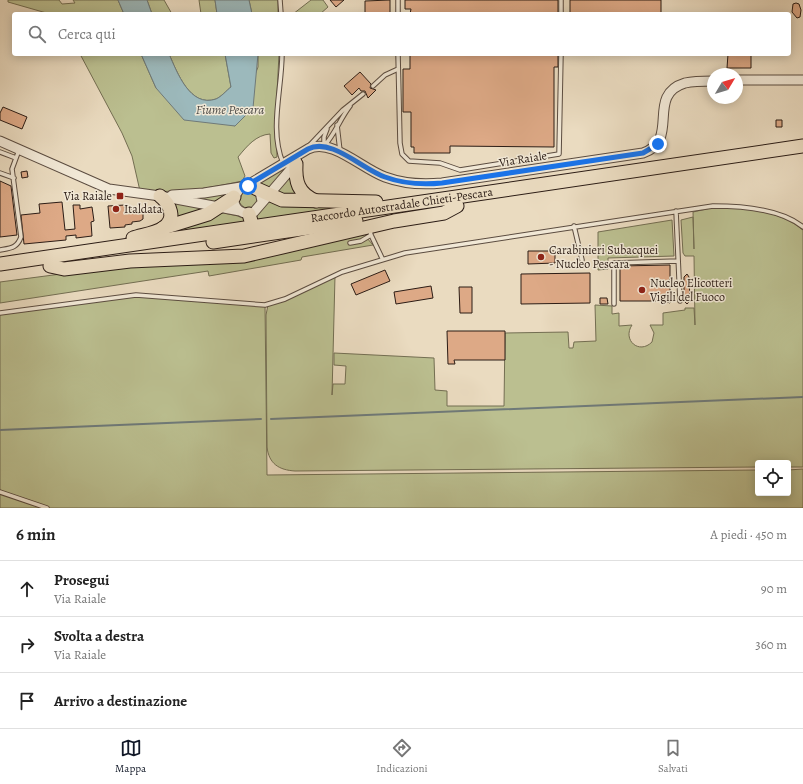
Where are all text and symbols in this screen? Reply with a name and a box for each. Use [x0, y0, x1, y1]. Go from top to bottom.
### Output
search box [12, 12, 791, 56]
icon: search [26, 23, 48, 45]
text: Cerca qui [58, 24, 116, 44]
north arrow [707, 68, 743, 104]
water label: Fiume Pescara [196, 101, 264, 118]
route end [649, 135, 667, 153]
street label: Via Raiale [497, 147, 548, 171]
route start [239, 177, 257, 195]
street label: Raccordo Autostradale Chieti-Pescara [310, 184, 494, 226]
place label: Via Raiale [63, 188, 112, 204]
marker: Via Raiale [115, 191, 125, 201]
place label: Italdata [124, 201, 163, 217]
marker: Italdata [111, 204, 121, 214]
place label: Carabinieri Subacquei - Nucleo Pescara [549, 242, 658, 272]
marker: Carabinieri Subacquei - Nucleo Pescara [536, 252, 546, 262]
place label: Nucleo Elicotteri Vigili del Fuoco [649, 275, 732, 305]
marker: Nucleo Elicotteri Vigili del Fuoco [637, 285, 647, 295]
map controls [755, 460, 791, 496]
button: locate [755, 460, 791, 496]
text: 6 min [16, 523, 56, 546]
text: A piedi · 450 m [710, 526, 787, 543]
text: Prosegui [54, 570, 110, 590]
icon: ahead [16, 578, 38, 600]
text: 90 m [761, 580, 787, 597]
text: Via Raiale [54, 590, 106, 607]
text: Svolta a destra [54, 626, 144, 646]
icon: right [16, 634, 38, 656]
text: 360 m [755, 636, 787, 653]
text: Via Raiale [54, 646, 106, 663]
icon: arrive [16, 690, 38, 712]
text: Arrivo a destinazione [54, 691, 187, 711]
tab: Mappa [115, 737, 146, 776]
tab: Indicazioni [376, 737, 428, 776]
tab: Salvati [658, 737, 688, 776]

